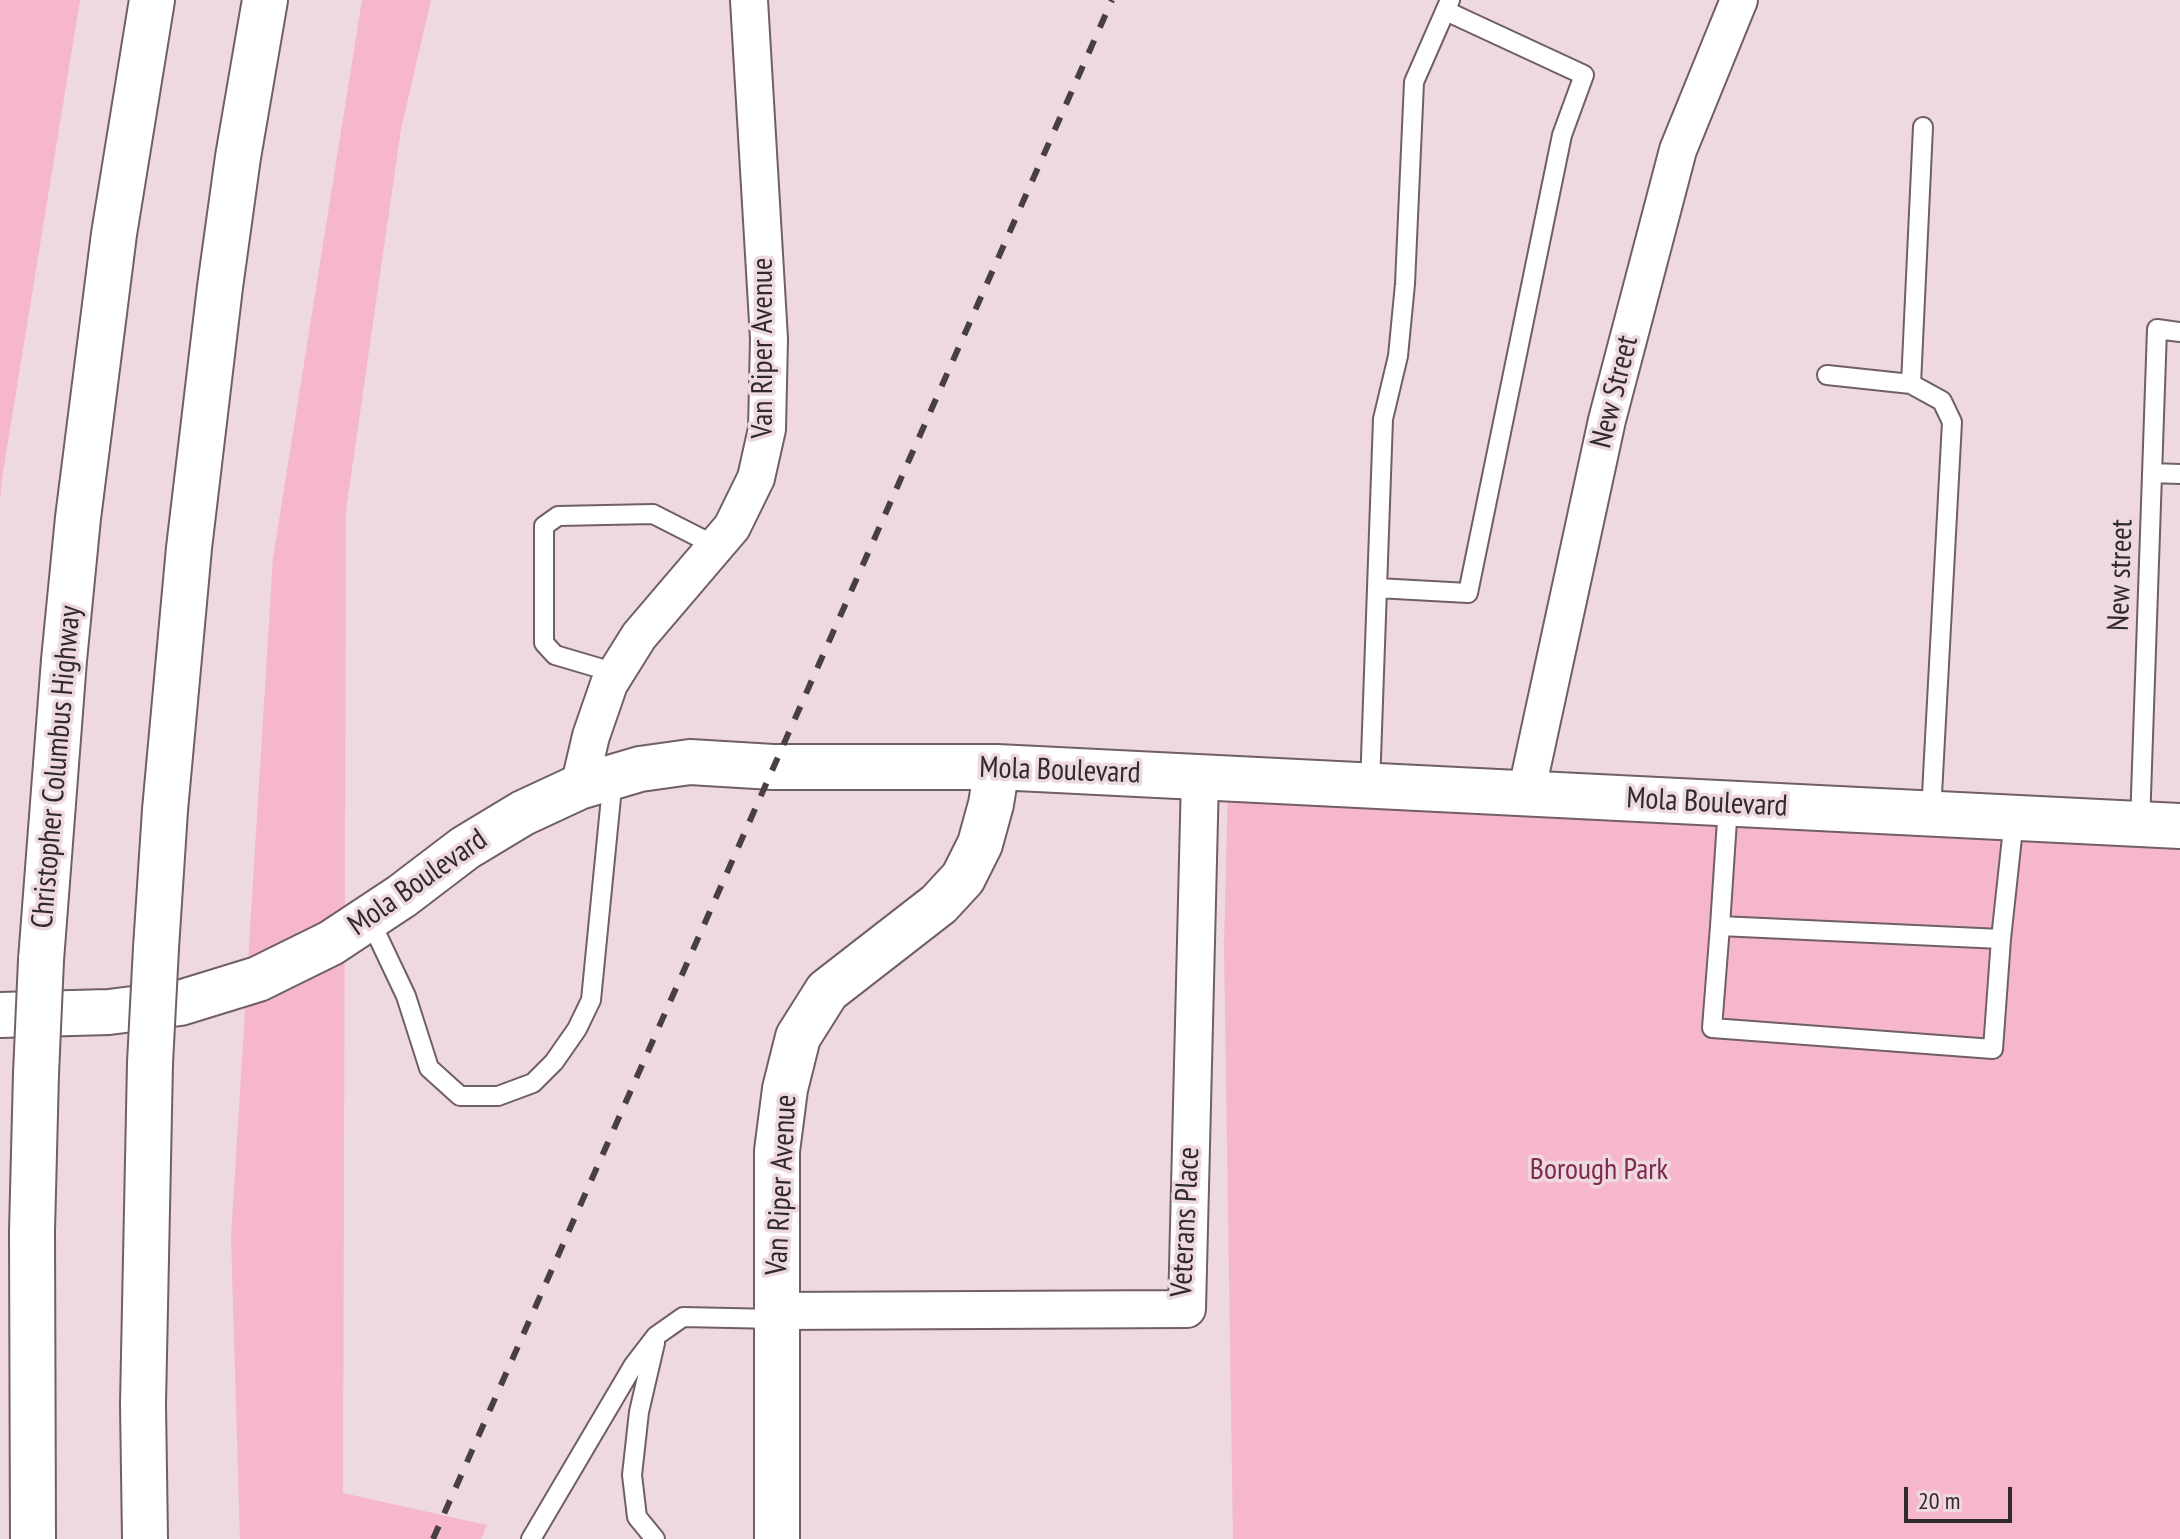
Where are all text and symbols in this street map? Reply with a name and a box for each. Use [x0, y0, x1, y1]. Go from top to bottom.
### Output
street label: Van Riper Avenue [745, 258, 781, 438]
street label: New Street [1584, 332, 1646, 452]
street label: New street [2101, 519, 2141, 631]
street label: Christopher Columbus Highway [25, 604, 89, 930]
street label: Mola Boulevard [979, 750, 1141, 792]
street label: Mola Boulevard [1626, 781, 1788, 825]
street label: Mola Boulevard [342, 822, 494, 944]
street label: Van Riper Avenue [759, 1094, 805, 1276]
street label: Veterans Place [1164, 1146, 1208, 1298]
park label: Borough Park [1530, 1152, 1668, 1188]
scale bar [1908, 1471, 2016, 1521]
text: 20 m [1918, 1485, 1960, 1516]

